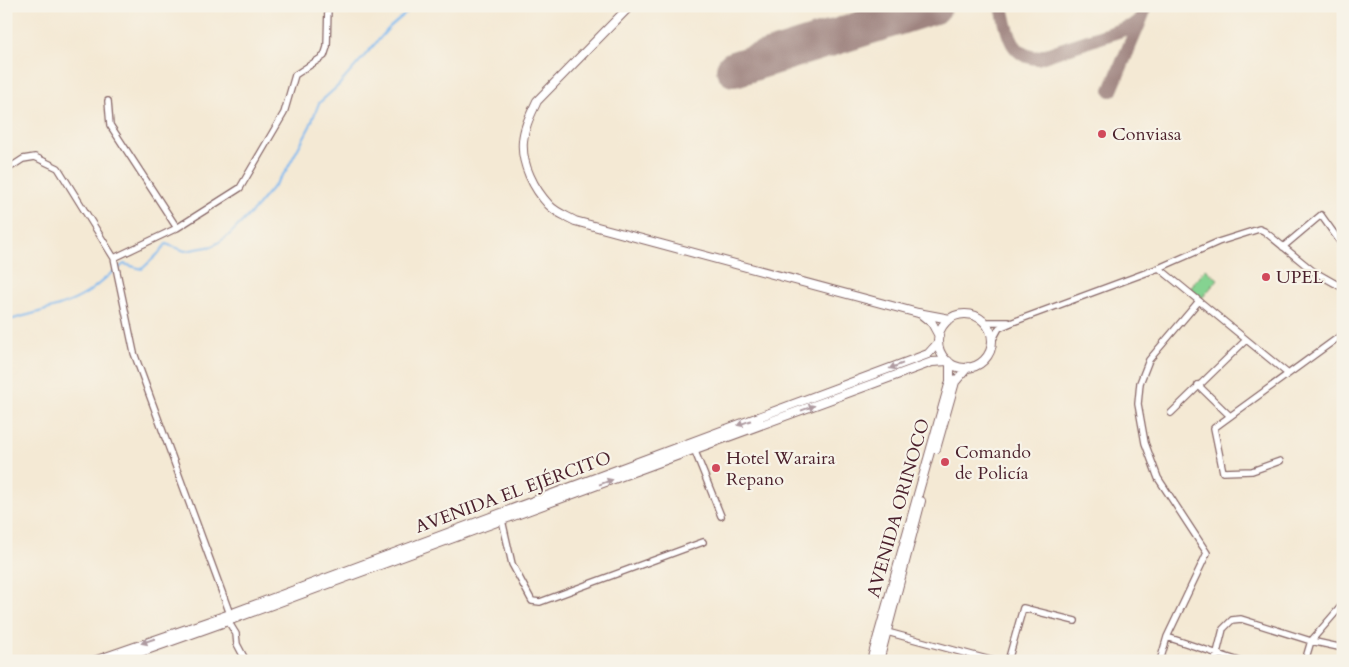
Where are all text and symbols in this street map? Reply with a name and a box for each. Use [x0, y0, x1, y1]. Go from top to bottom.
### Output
place label: Conviasa [1112, 122, 1182, 147]
marker: Conviasa [1096, 128, 1108, 140]
place label: UPEL [1276, 265, 1323, 290]
marker: UPEL [1260, 271, 1272, 283]
one-way arrow [889, 363, 904, 370]
one-way arrow [800, 404, 815, 411]
street label: AVENIDA ORINOCO [861, 416, 936, 601]
one-way arrow [736, 419, 751, 427]
place label: Comando de Policía [955, 440, 1031, 486]
street label: AVENIDA EL EJÉRCITO [412, 445, 615, 540]
place label: Hotel Waraira Repano [726, 446, 836, 492]
marker: Comando de Policía [939, 456, 951, 468]
marker: Hotel Waraira Repano [710, 462, 722, 474]
one-way arrow [598, 478, 613, 485]
one-way arrow [140, 638, 155, 646]

